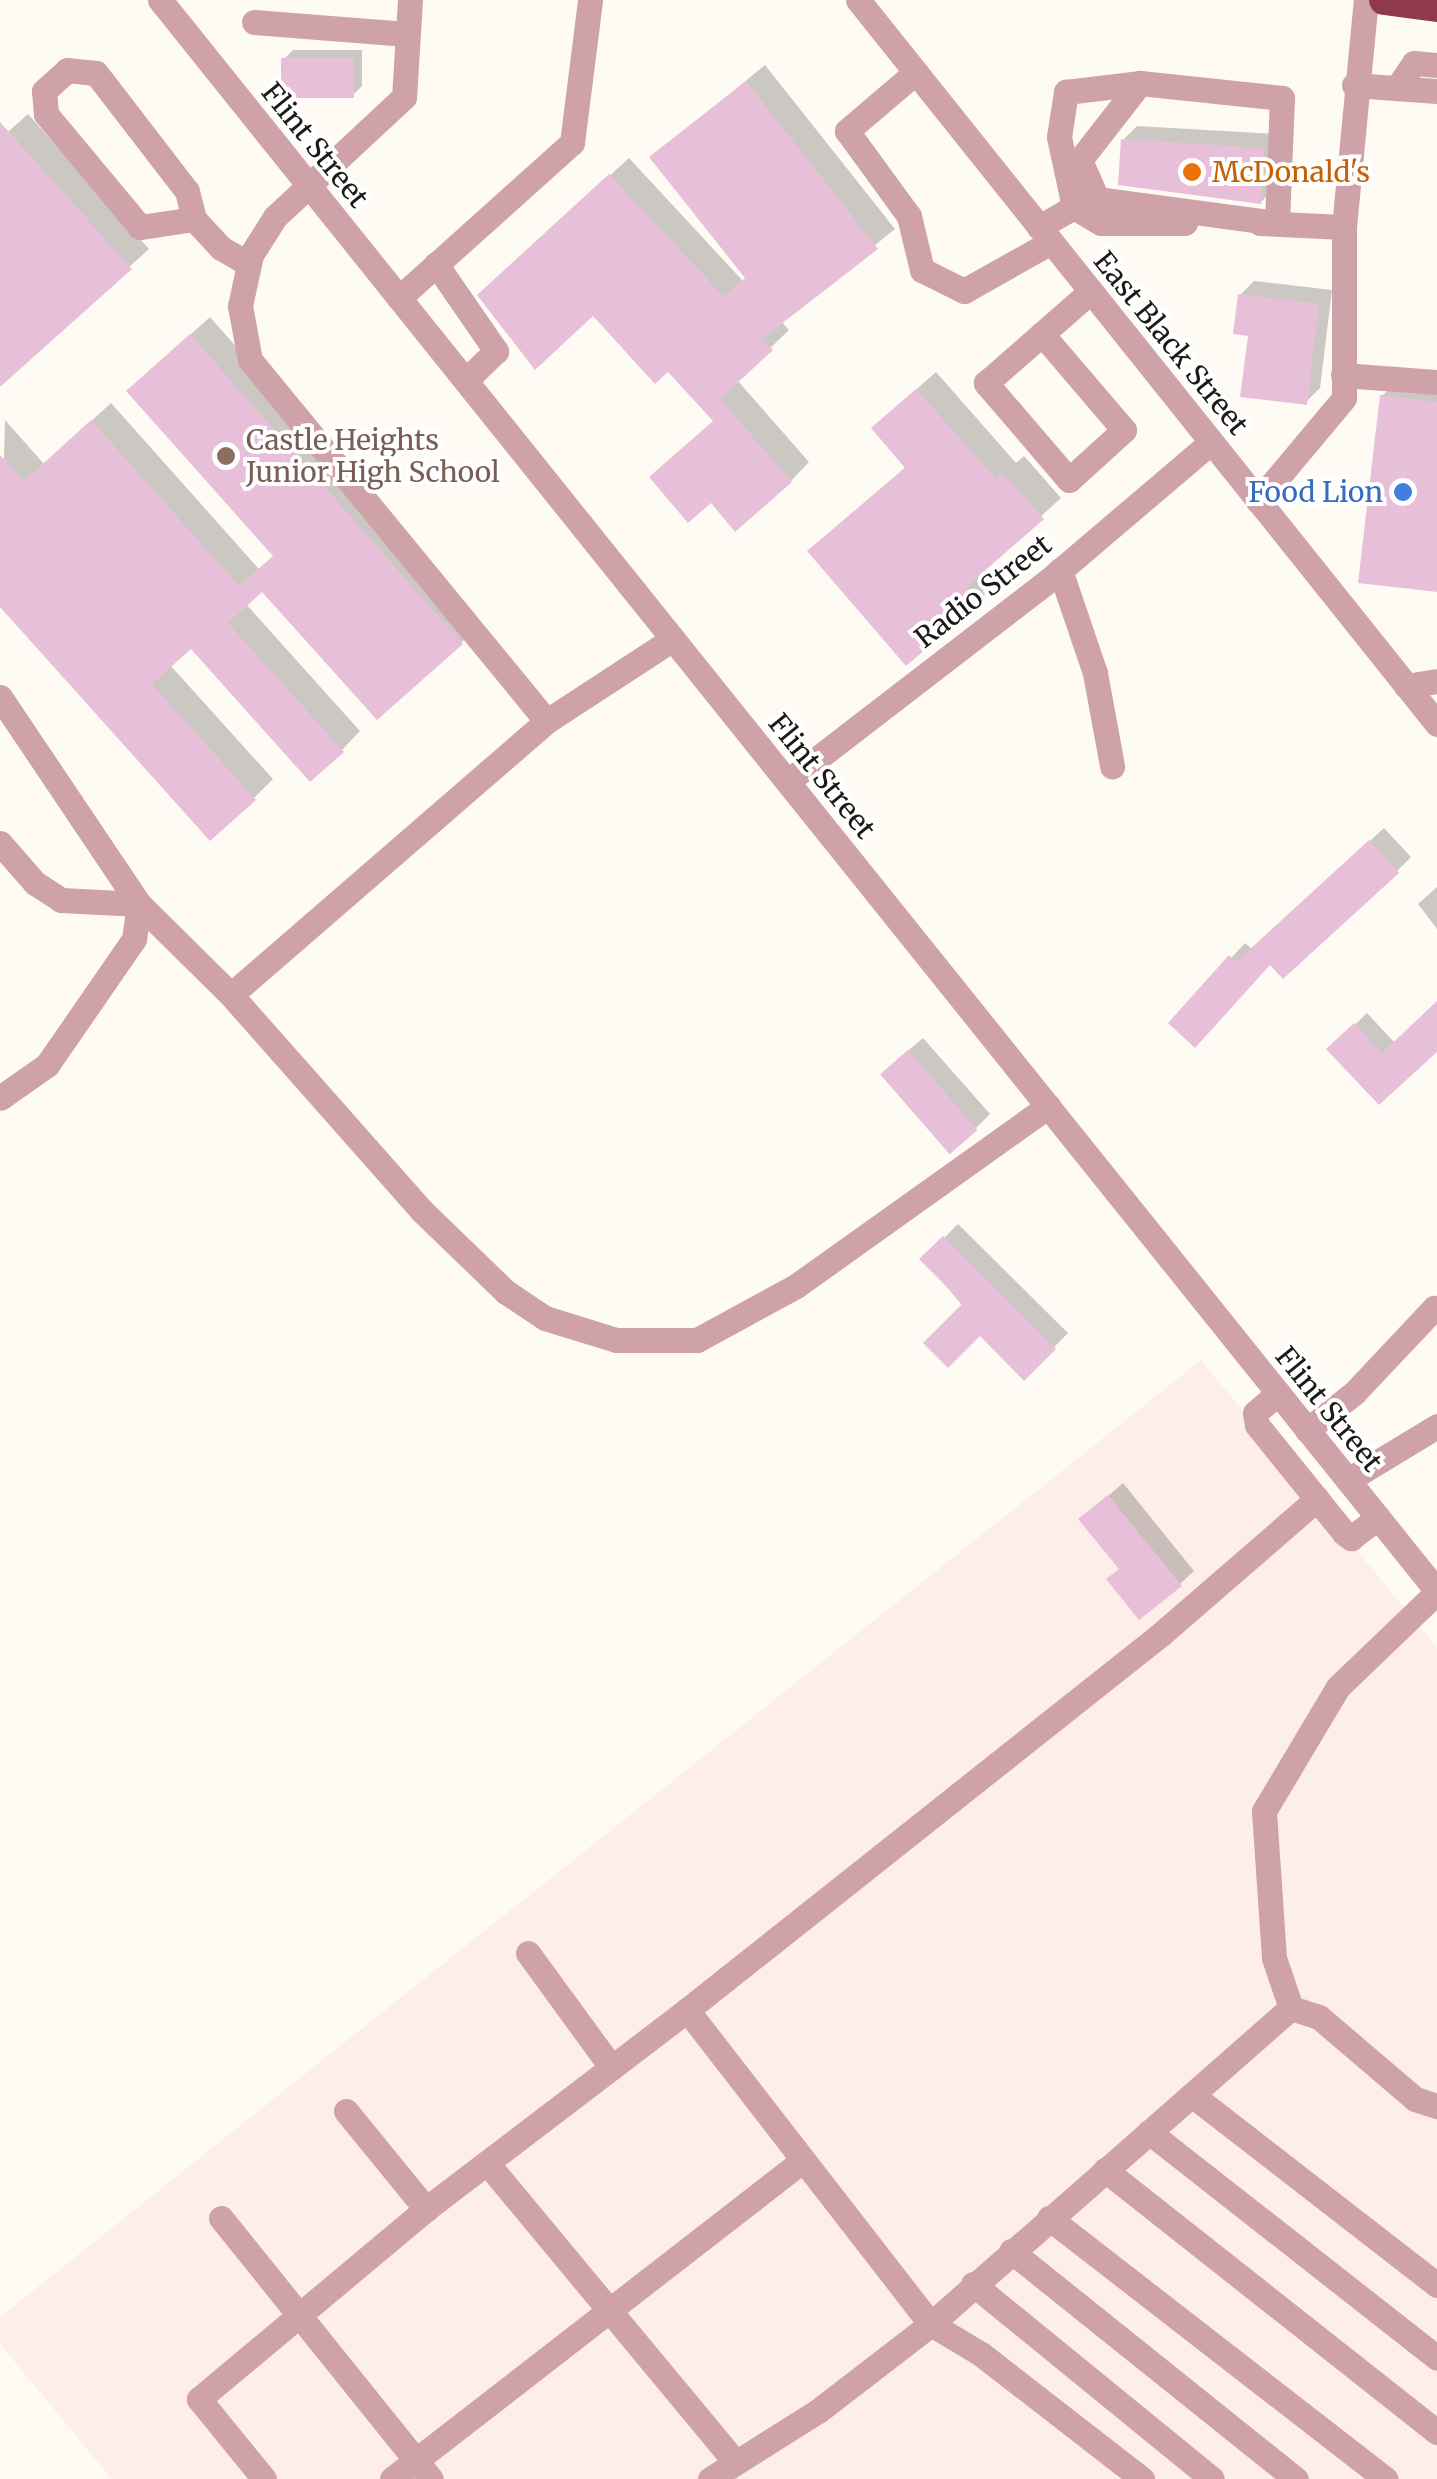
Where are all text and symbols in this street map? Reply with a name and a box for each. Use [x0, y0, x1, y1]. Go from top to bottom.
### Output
street label: Flint Street [255, 76, 375, 214]
place label: McDonald's [1212, 155, 1370, 189]
marker: McDonald's [1181, 161, 1203, 183]
street label: East Black Street [1087, 245, 1255, 441]
place label: Castle Heights Junior High School [246, 423, 500, 489]
marker: Castle Heights Junior High School [215, 445, 237, 467]
place label: Food Lion [1248, 475, 1383, 509]
marker: Food Lion [1392, 481, 1414, 503]
street label: Radio Street [908, 527, 1058, 655]
street label: Flint Street [762, 707, 882, 845]
street label: Flint Street [1269, 1340, 1389, 1478]

